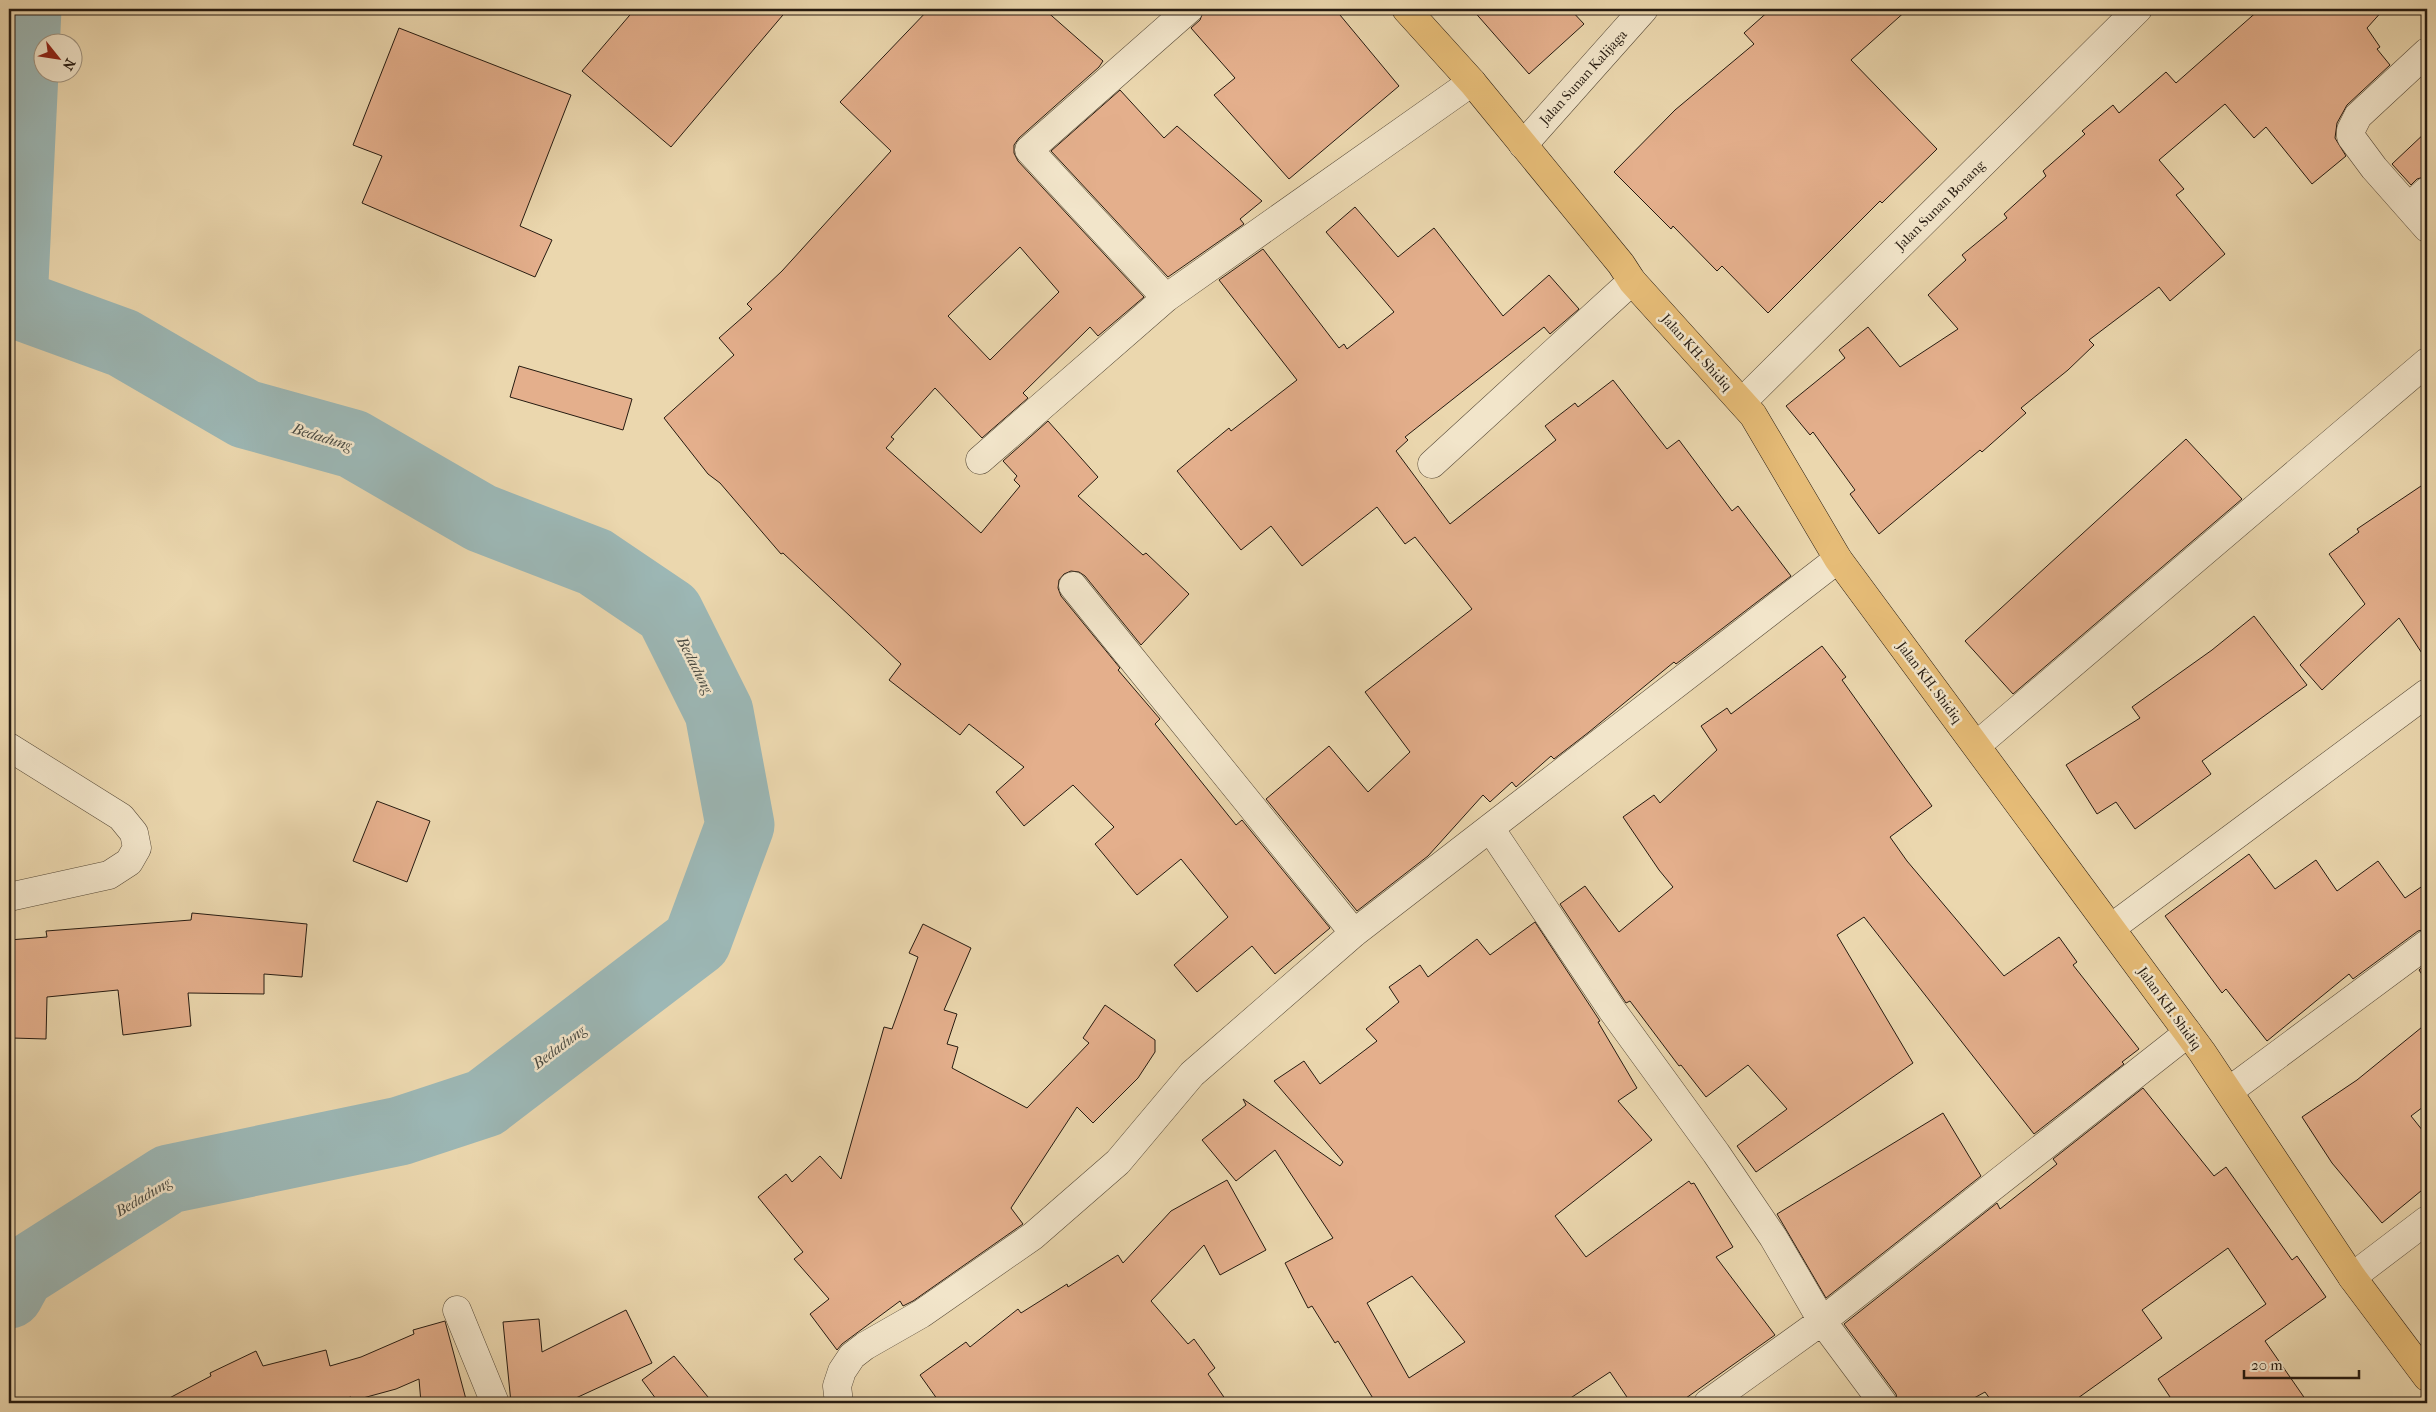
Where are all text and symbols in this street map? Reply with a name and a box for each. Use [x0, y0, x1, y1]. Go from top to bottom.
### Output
street label: Jalan Sunan Kalijaga [1535, 26, 1631, 129]
north arrow [32, 32, 82, 82]
text: N [59, 55, 79, 73]
street label: Jalan Sunan Bonang [1891, 157, 1989, 255]
street label: Jalan KH. Shidiq [1657, 310, 1736, 395]
water label: Bedadung [289, 419, 355, 455]
water label: Bedadung [673, 633, 717, 697]
street label: Jalan KH. Shidiq [1893, 637, 1966, 727]
street label: Jalan KH. Shidiq [2133, 963, 2206, 1053]
water label: Bedadung [528, 1021, 590, 1073]
water label: Bedadung [111, 1173, 175, 1221]
scale bar [2244, 1347, 2358, 1379]
text: 20 m [2251, 1356, 2283, 1374]

